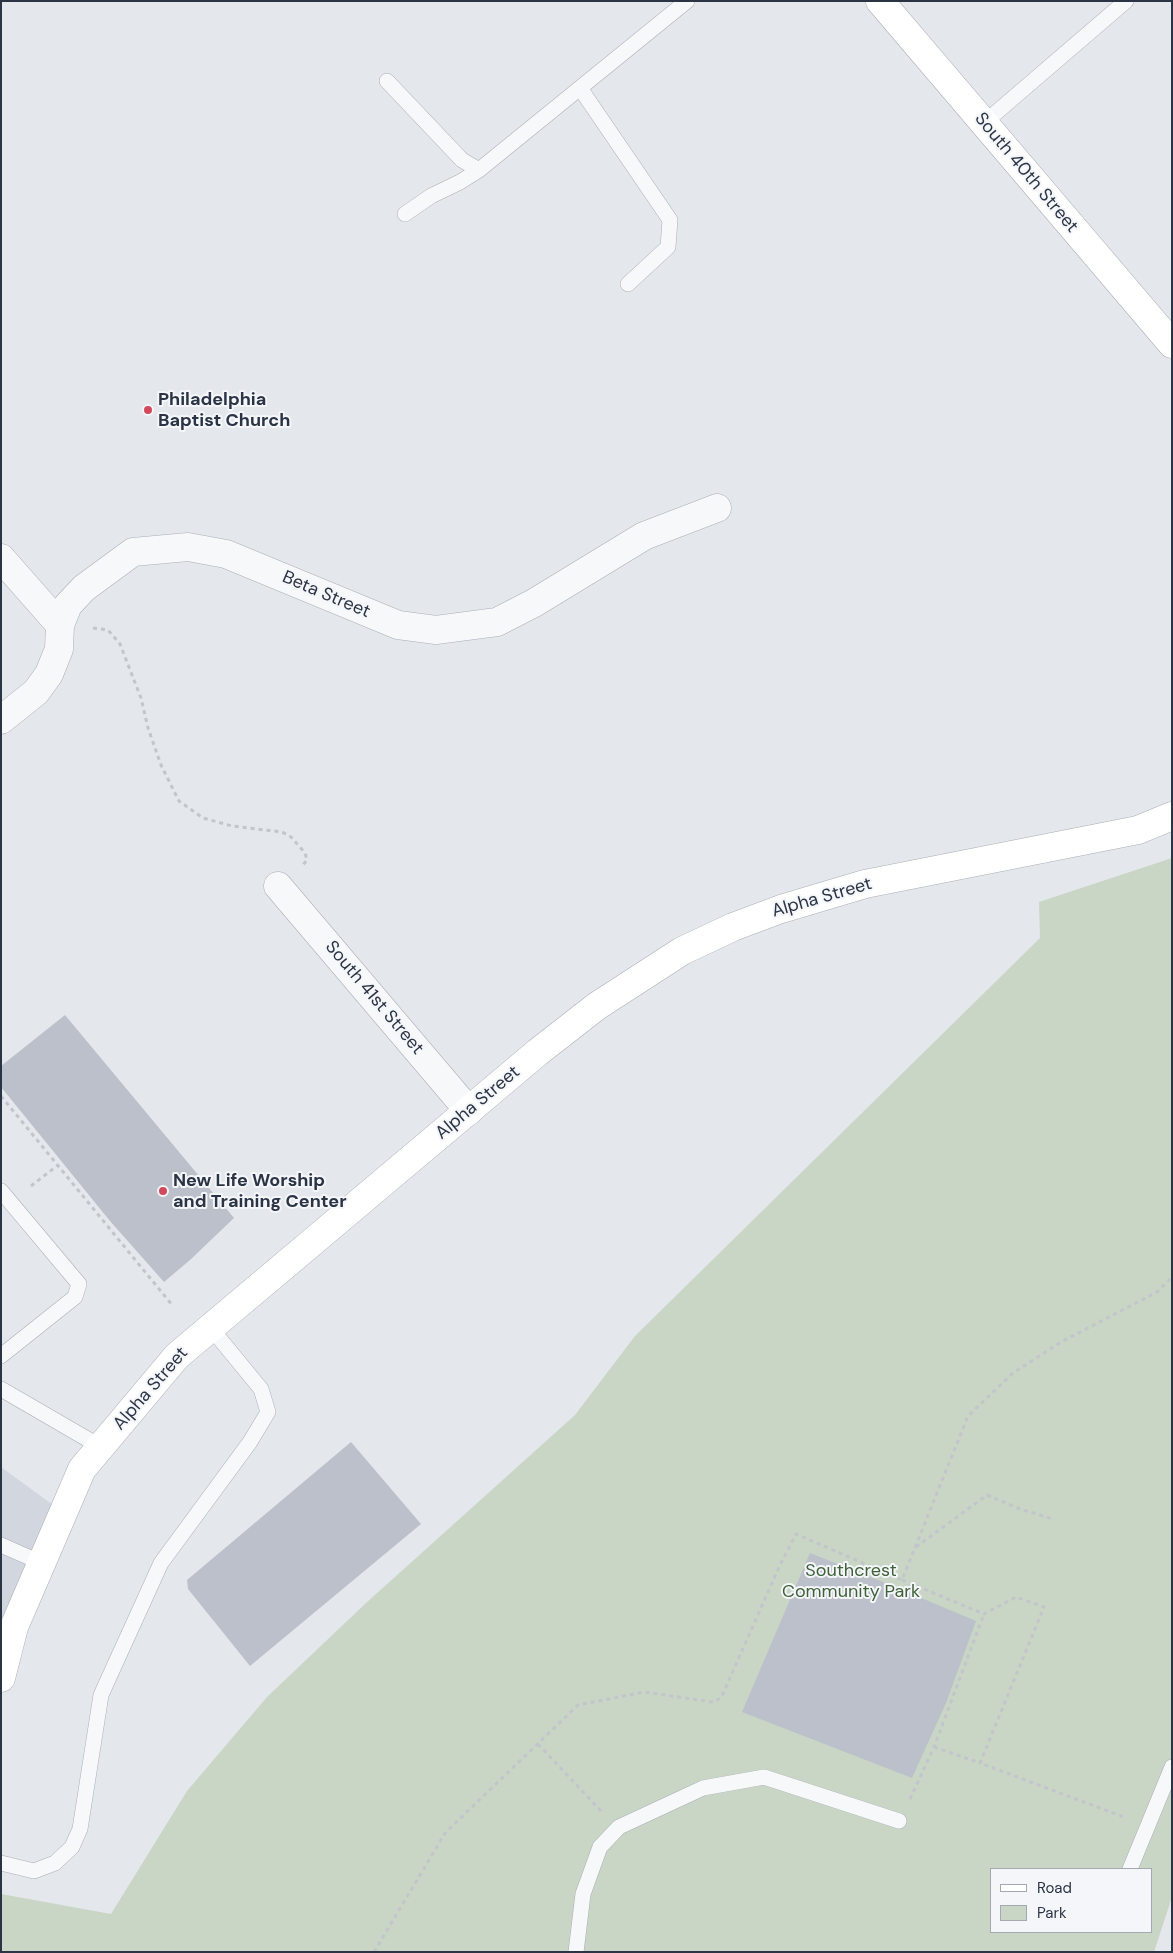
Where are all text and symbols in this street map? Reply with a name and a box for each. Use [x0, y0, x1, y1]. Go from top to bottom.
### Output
street label: South 40th Street [969, 109, 1083, 237]
place label: Philadelphia Baptist Church [158, 389, 290, 432]
marker: Philadelphia Baptist Church [142, 404, 154, 416]
street label: Beta Street [279, 567, 373, 623]
street label: Alpha Street [769, 873, 875, 923]
street label: South 41st Street [320, 937, 428, 1059]
street label: Alpha Street [432, 1062, 524, 1144]
place label: New Life Worship and Training Center [173, 1170, 347, 1212]
marker: New Life Worship and Training Center [157, 1185, 169, 1197]
street label: Alpha Street [109, 1343, 193, 1435]
park label: Southcrest Community Park [782, 1560, 920, 1602]
legend [990, 1868, 1153, 1933]
text: Road [1037, 1878, 1072, 1898]
text: Park [1037, 1903, 1067, 1923]

